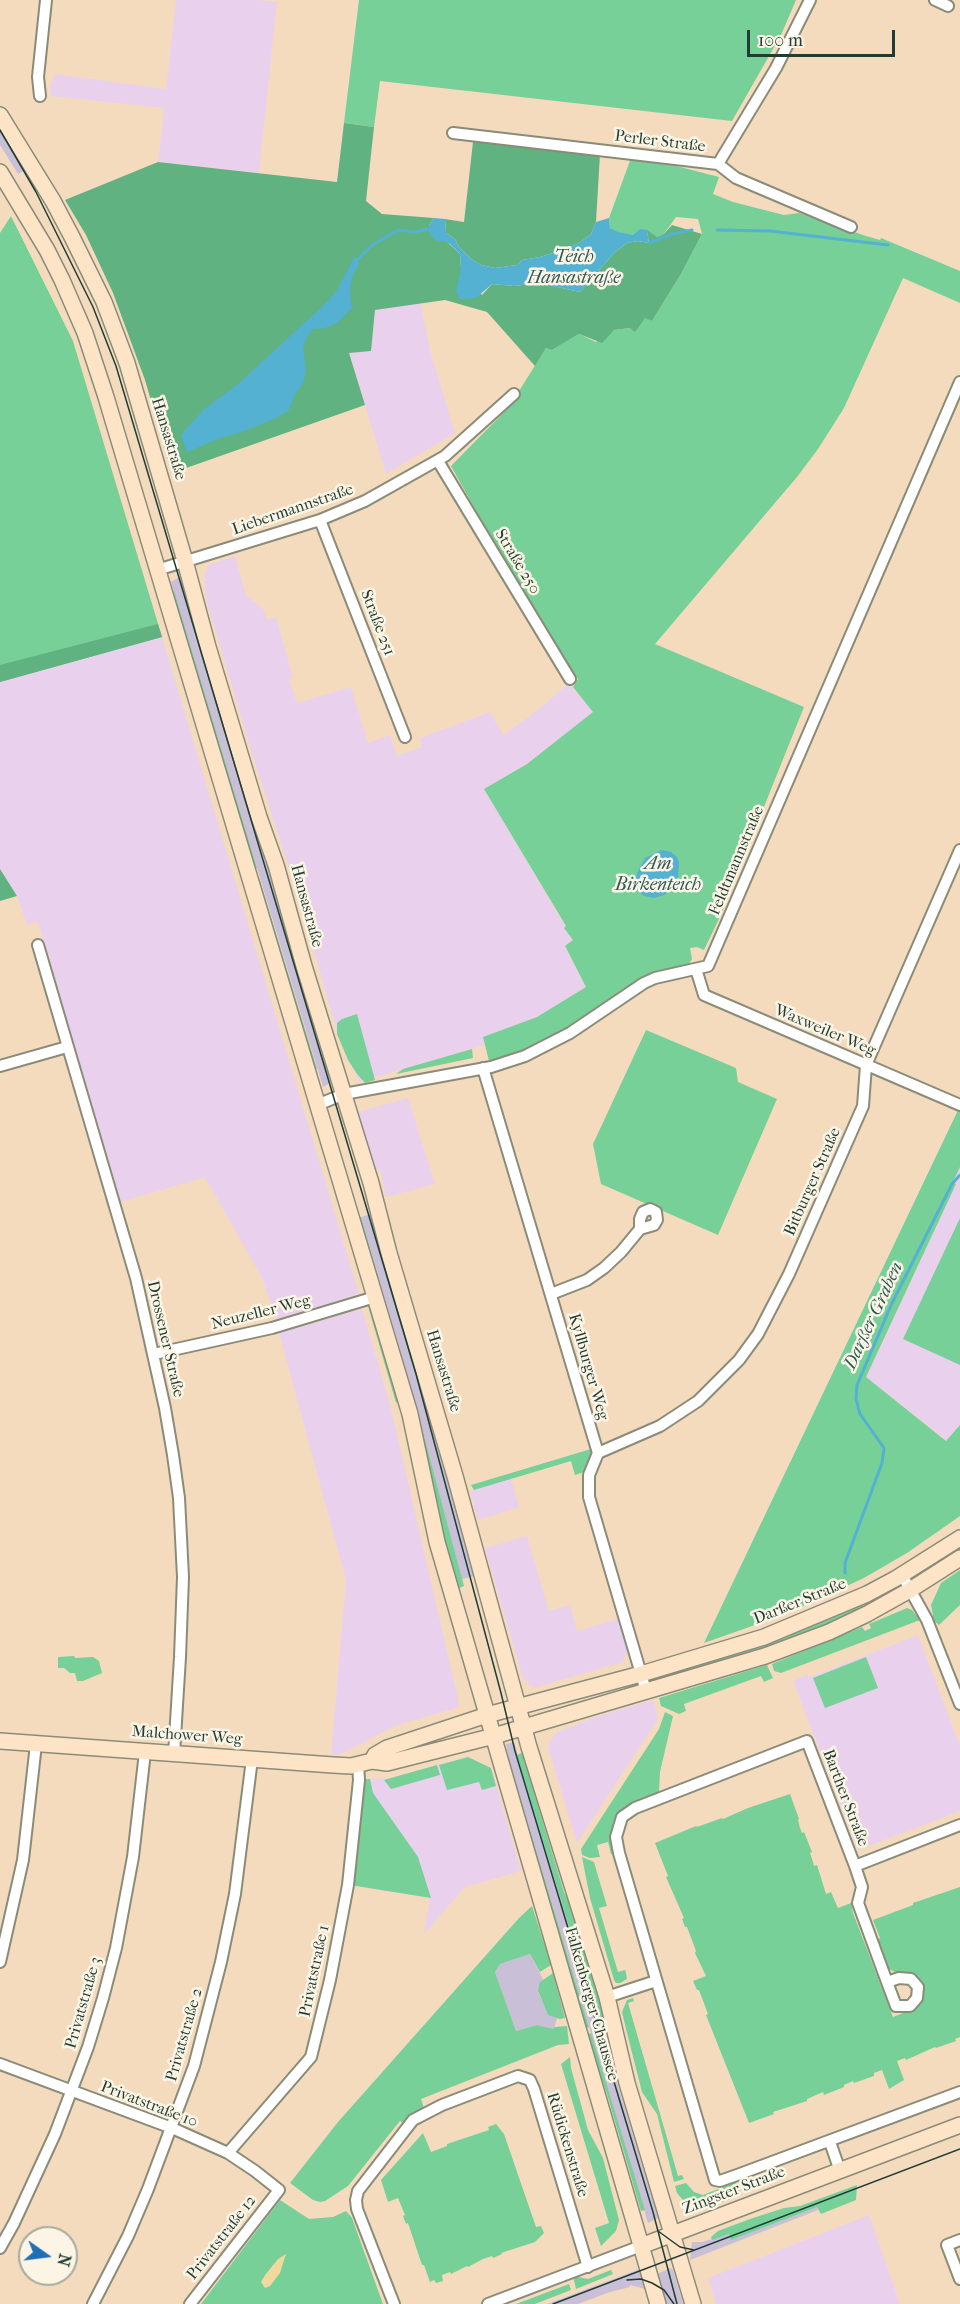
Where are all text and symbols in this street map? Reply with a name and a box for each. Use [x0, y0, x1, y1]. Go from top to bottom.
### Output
scale bar [750, 18, 898, 56]
text: 100 m [758, 30, 803, 51]
street label: Perler Straße [614, 127, 706, 157]
water label: Teich Hansastraße [527, 247, 621, 290]
street label: Hansastraße [146, 395, 190, 483]
street label: Liebermannstraße [230, 480, 356, 540]
street label: Straße 250 [490, 526, 544, 598]
street label: Straße 251 [356, 587, 398, 659]
street label: Feldtmannstraße [705, 803, 769, 919]
water label: Am Birkenteich [615, 854, 701, 896]
street label: Hansastraße [286, 862, 326, 950]
street label: Waxweiler Weg [771, 1001, 879, 1061]
street label: Bitburger Straße [781, 1125, 845, 1239]
water label: Darßer Graben [840, 1259, 908, 1373]
street label: Drossener Straße [142, 1279, 188, 1399]
street label: Neuzeller Weg [209, 1291, 313, 1335]
street label: Kyllburger Weg [564, 1311, 612, 1423]
street label: Hansastraße [421, 1327, 465, 1415]
street label: Darßer Straße [751, 1575, 849, 1629]
street label: Malchower Weg [131, 1723, 243, 1749]
street label: Barther Straße [818, 1747, 872, 1849]
street label: Privatstraße 1 [296, 1923, 334, 2019]
street label: Falkenberger Chaussee [560, 1925, 622, 2083]
street label: Privatstraße 3 [62, 1955, 106, 2051]
street label: Privatstraße 2 [163, 1986, 207, 2084]
street label: Privatstraße 10 [98, 2078, 200, 2132]
street label: Rüdickenstraße [542, 2090, 592, 2200]
street label: Zingster Straße [680, 2163, 788, 2219]
street label: Privatstraße 12 [183, 2192, 261, 2284]
north arrow [18, 2226, 78, 2286]
text: N [53, 2252, 75, 2268]

